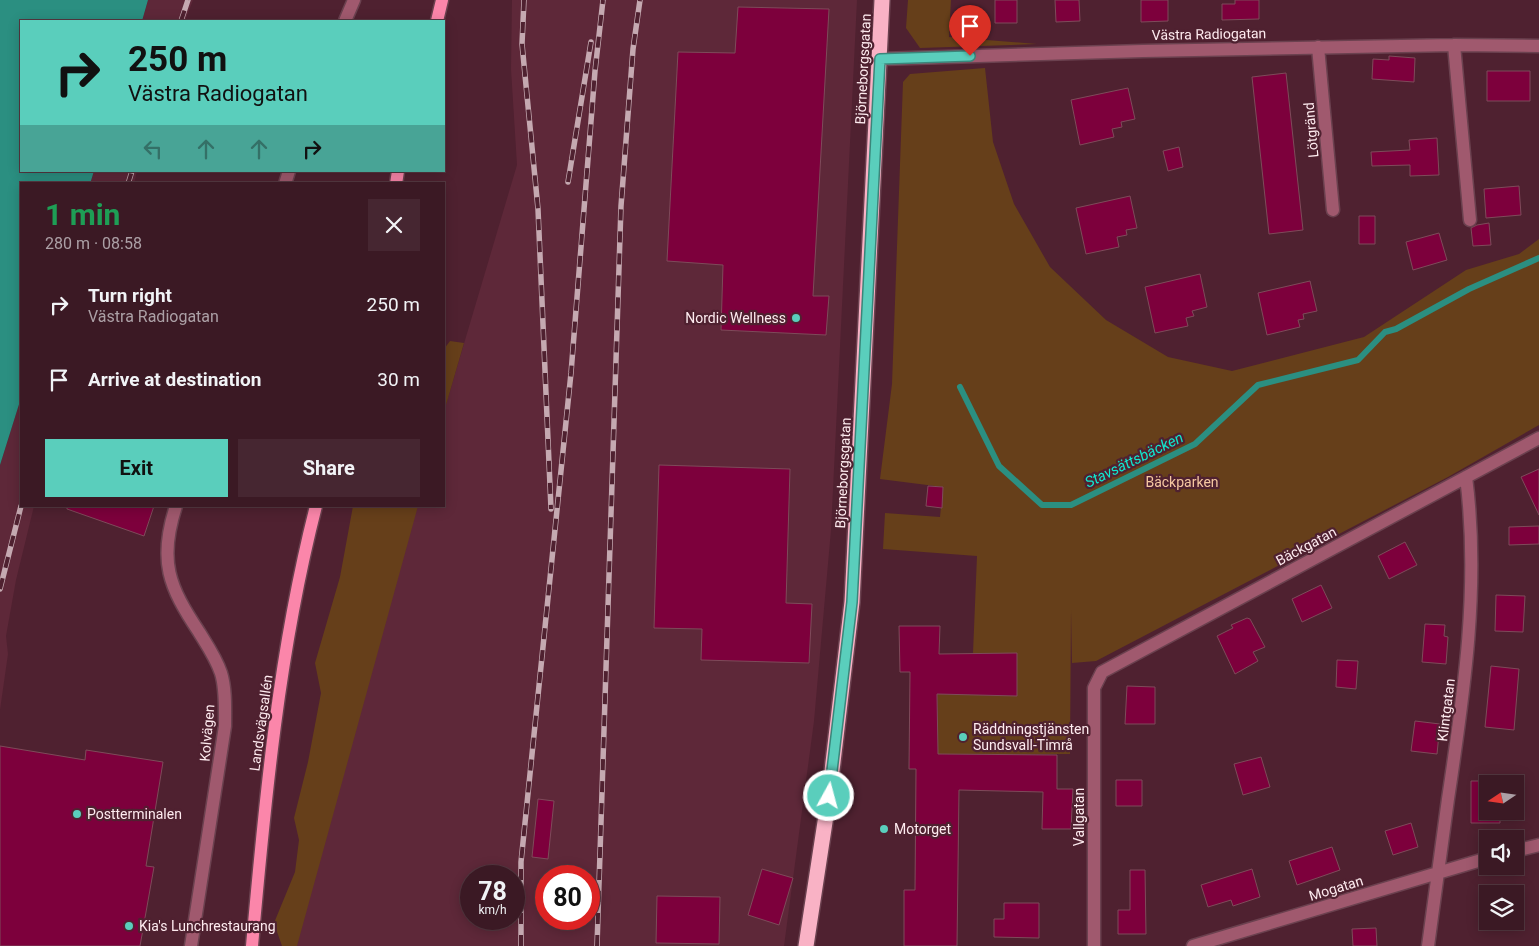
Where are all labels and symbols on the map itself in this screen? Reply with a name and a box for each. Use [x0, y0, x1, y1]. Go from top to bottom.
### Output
pin [949, 5, 991, 56]
street label: Björneborgsgatan [852, 13, 874, 125]
street label: Västra Radiogatan [1152, 25, 1266, 43]
street label: Lötgränd [1301, 102, 1321, 158]
place label: Nordic Wellness [685, 310, 786, 326]
marker: Nordic Wellness [790, 312, 802, 324]
street label: Björneborgsgatan [832, 417, 854, 529]
water label: Stavsättsbäcken [1082, 428, 1186, 492]
park label: Bäckparken [1145, 474, 1219, 490]
street label: Bäckgatan [1273, 523, 1339, 569]
street label: Landsvägsallén [246, 674, 276, 772]
street label: Klintgatan [1434, 678, 1458, 742]
street label: Kolvägen [197, 704, 217, 762]
place label: Räddningstjänsten Sundsvall-Timrå [973, 721, 1089, 753]
marker: Räddningstjänsten Sundsvall-Timrå [957, 731, 969, 743]
position arrow [802, 769, 854, 821]
north arrow [1479, 775, 1524, 820]
street label: Vallgatan [1071, 788, 1087, 846]
place label: Postterminalen [87, 806, 182, 822]
marker: Postterminalen [71, 808, 83, 820]
place label: Motorget [894, 821, 952, 837]
marker: Motorget [878, 823, 890, 835]
speed limit sign: 80 [535, 865, 600, 930]
street label: Mogatan [1307, 872, 1365, 904]
place label: Kia's Lunchrestaurang [139, 918, 276, 934]
marker: Kia's Lunchrestaurang [123, 920, 135, 932]

